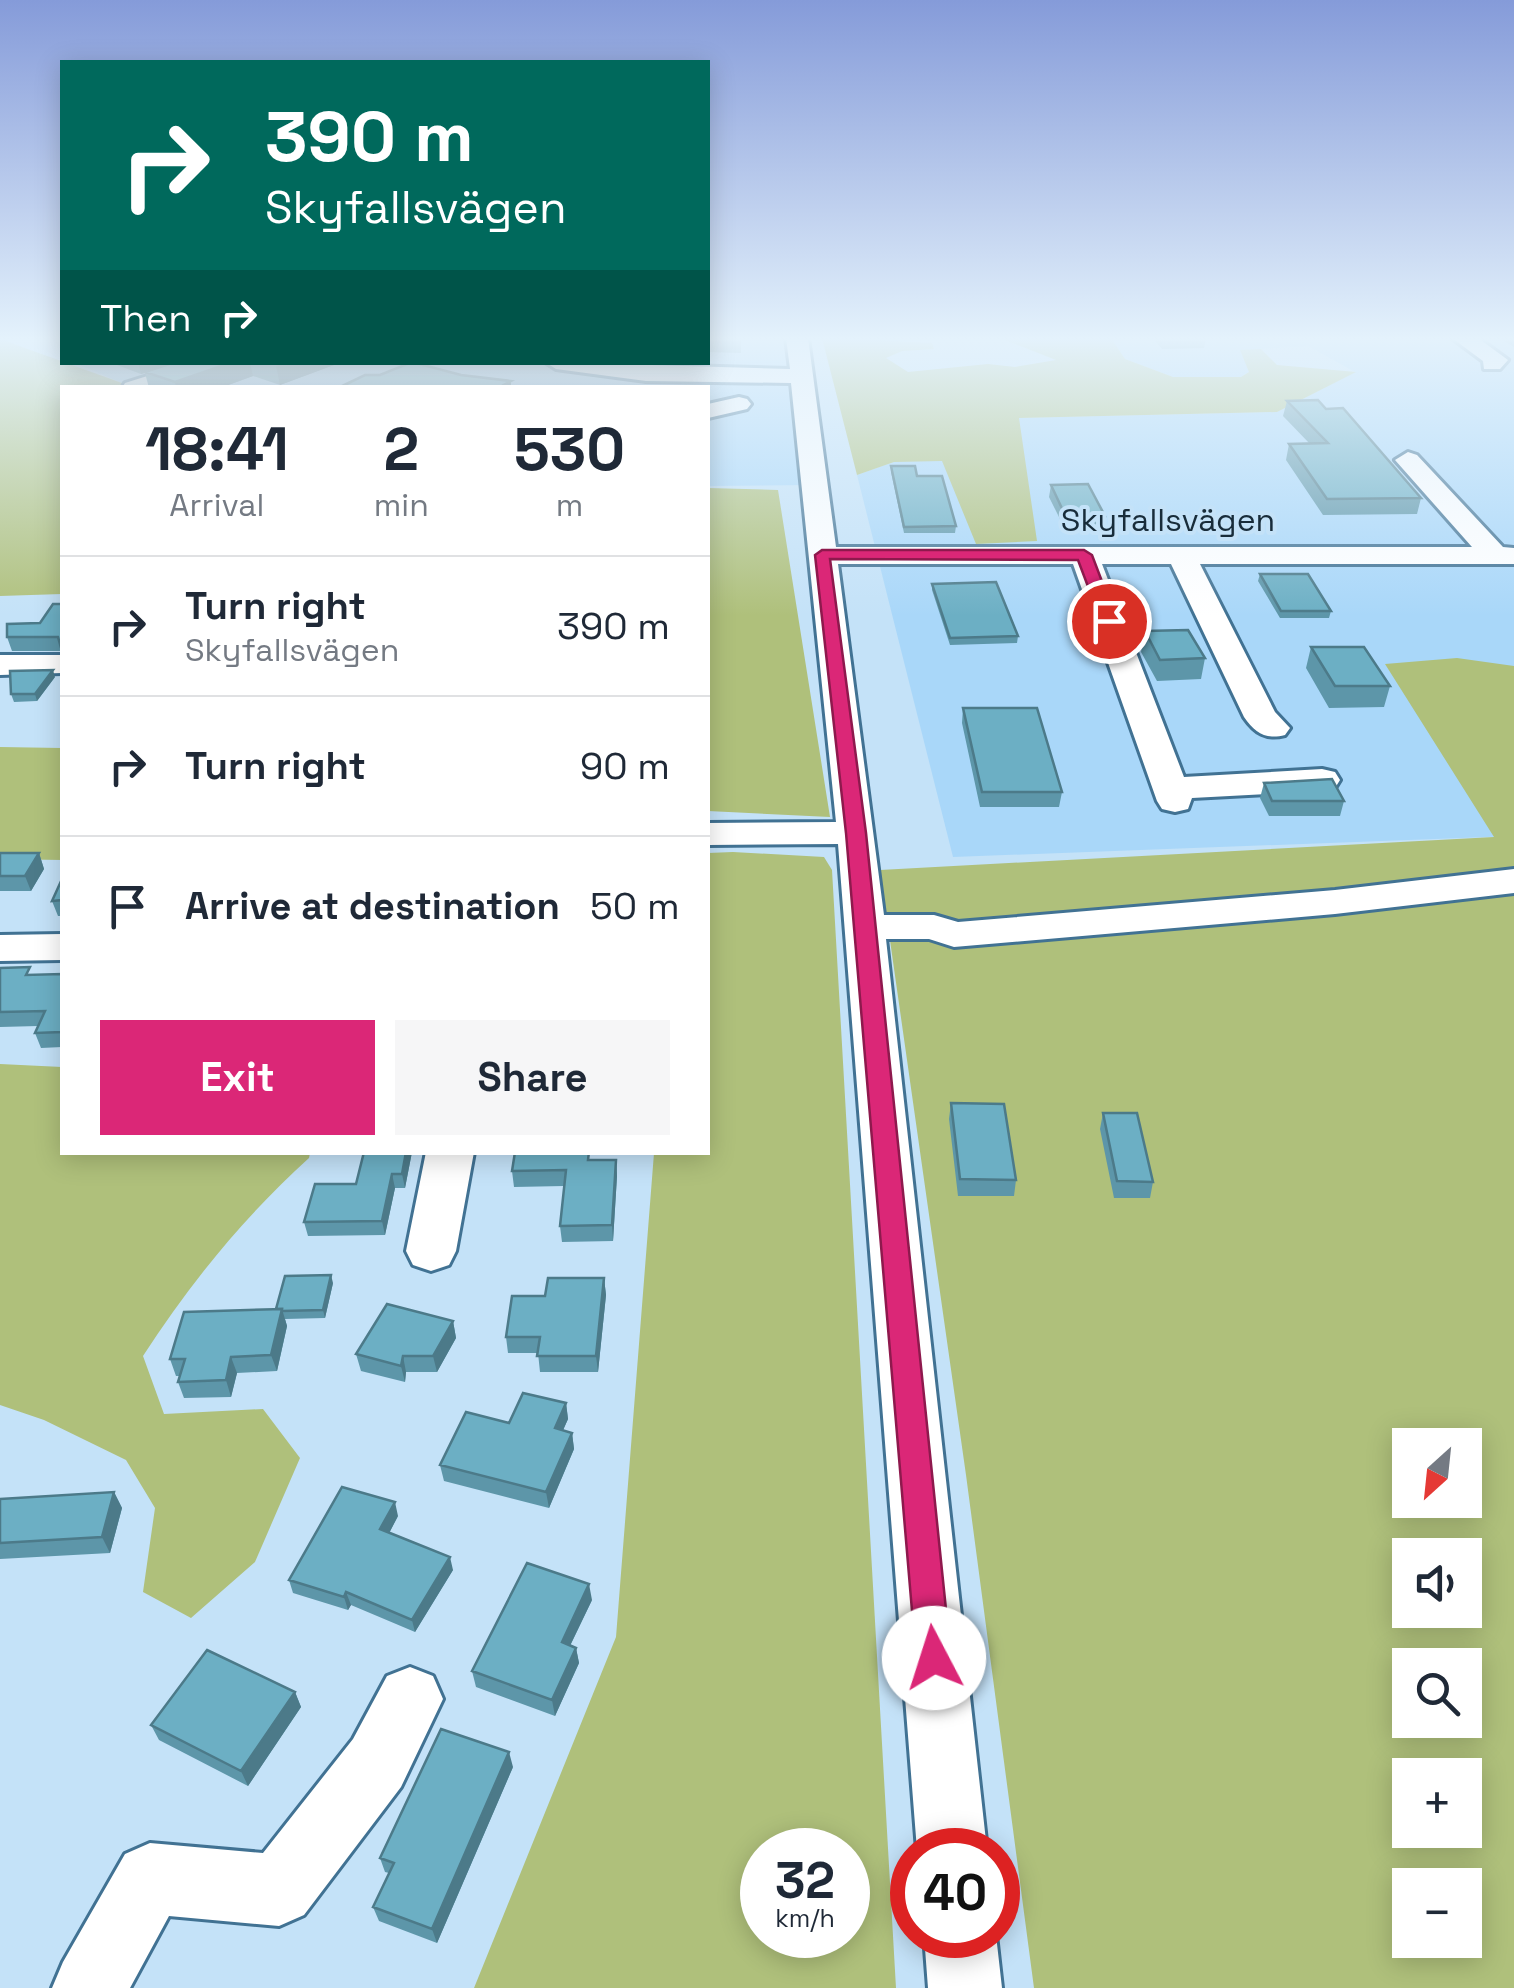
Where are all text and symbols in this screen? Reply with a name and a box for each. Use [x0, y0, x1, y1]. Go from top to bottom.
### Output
text: 390 m [265, 92, 474, 181]
icon: right [100, 100, 230, 230]
text: Skyfallsvägen [265, 179, 567, 236]
icon: right [211, 290, 266, 345]
text: Then [100, 294, 191, 342]
text: 18:41 [145, 411, 289, 488]
text: 2 [383, 411, 419, 488]
text: 530 [514, 411, 625, 488]
text: Arrival [169, 485, 264, 525]
text: min [374, 485, 429, 525]
text: m [556, 485, 583, 525]
street label: Skyfallsvägen [1061, 500, 1275, 540]
pin [1067, 579, 1152, 664]
text: Turn right [185, 582, 366, 630]
icon: arrive [1082, 594, 1137, 649]
icon: right [100, 599, 155, 654]
text: 390 m [557, 602, 670, 650]
text: Skyfallsvägen [185, 630, 399, 670]
icon: right [100, 739, 155, 794]
text: Turn right [185, 742, 366, 790]
text: 90 m [580, 742, 670, 790]
icon: arrive [100, 879, 155, 934]
text: Arrive at destination [185, 882, 560, 930]
text: 50 m [590, 882, 680, 930]
button: Exit [100, 1020, 375, 1135]
button: Share [395, 1020, 670, 1135]
north arrow [1392, 1428, 1482, 1518]
map controls [1392, 1428, 1482, 1958]
button: sound [1392, 1538, 1482, 1628]
position arrow [882, 1606, 986, 1710]
button: search [1392, 1648, 1482, 1738]
button: + [1392, 1758, 1482, 1848]
speed limit sign: 40 [890, 1828, 1020, 1958]
text: 32 [775, 1849, 835, 1913]
button: − [1392, 1868, 1482, 1958]
text: km/h [775, 1902, 835, 1934]

